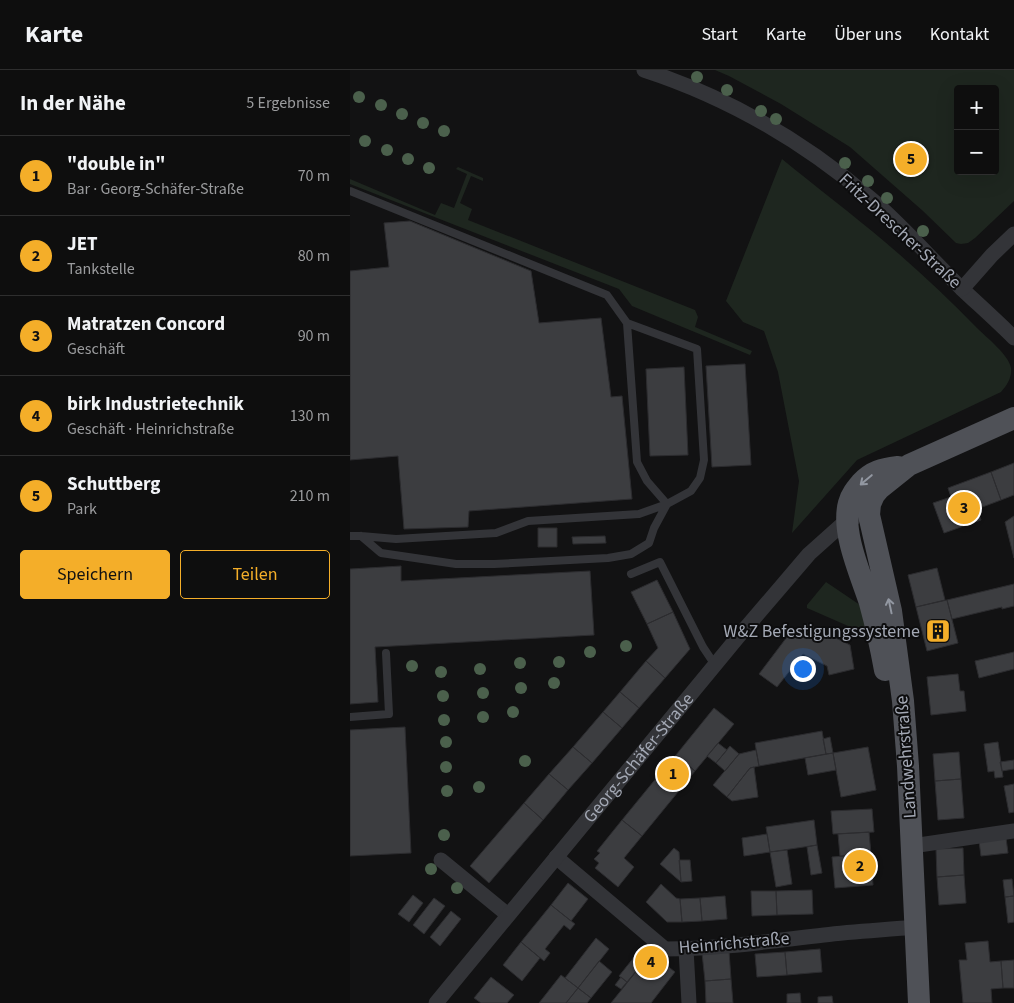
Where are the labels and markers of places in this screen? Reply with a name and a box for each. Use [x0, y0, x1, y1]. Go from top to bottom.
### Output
pin: 5 [895, 140, 927, 178]
pin: 3 [948, 489, 980, 527]
building icon: W&Z Befestigungssysteme [925, 618, 951, 644]
place label: W&Z Befestigungssysteme [723, 619, 920, 644]
pin: 1 [657, 755, 689, 793]
pin: 2 [844, 847, 876, 885]
pin: 4 [635, 943, 667, 981]

